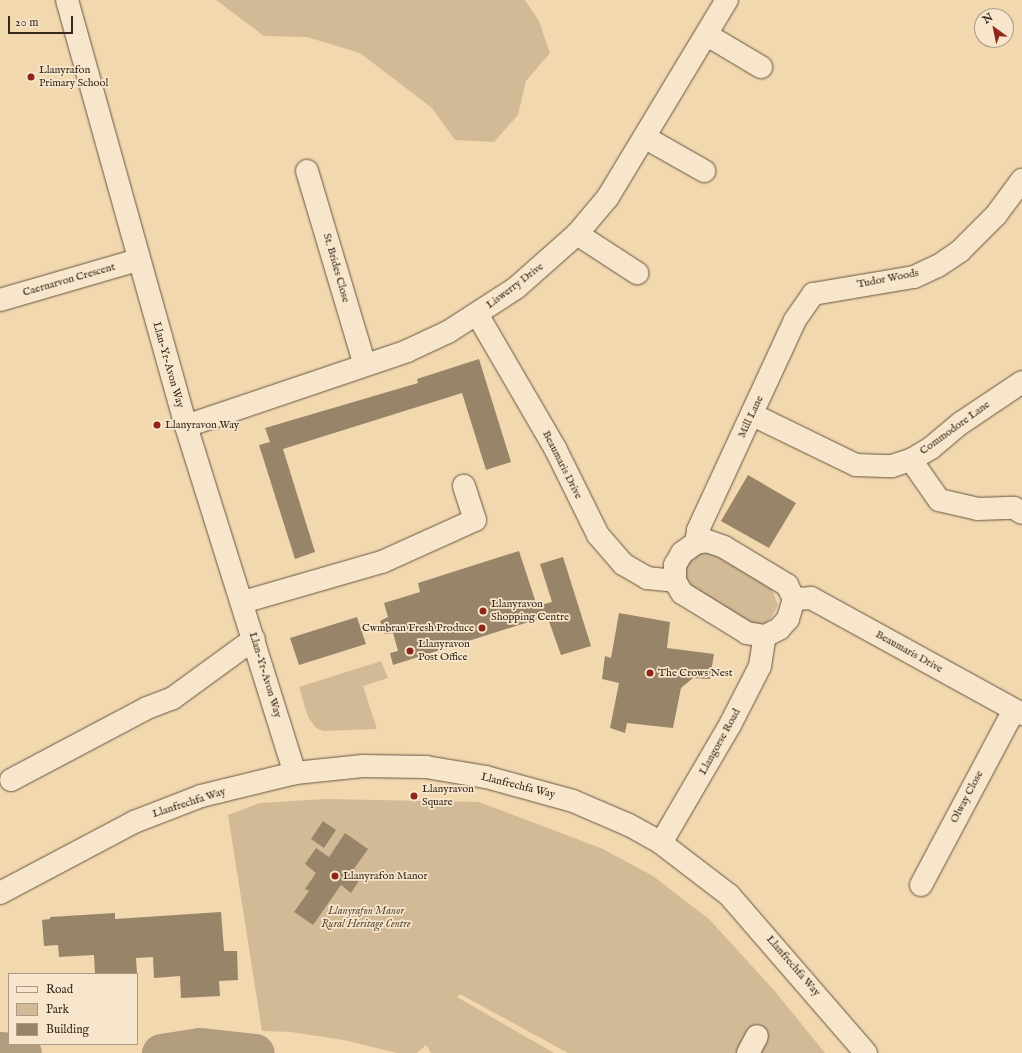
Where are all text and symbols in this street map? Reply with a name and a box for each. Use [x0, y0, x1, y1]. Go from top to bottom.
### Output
scale bar [10, 8, 75, 34]
north arrow [974, 8, 1014, 48]
text: N [980, 10, 996, 27]
text: 20 m [15, 15, 38, 30]
place label: Llanyrafon Primary School [39, 64, 108, 90]
marker: Llanyrafon Primary School [26, 72, 36, 82]
street label: St. Brides Close [320, 232, 352, 304]
street label: Liswerry Drive [484, 260, 546, 312]
street label: Caernarvon Crescent [21, 261, 117, 299]
street label: Tudor Woods [856, 267, 920, 291]
street label: Llan-Yr-Avon Way [149, 320, 187, 410]
street label: Mill Lane [735, 394, 767, 440]
street label: Commodore Lane [917, 398, 993, 458]
place label: Llanyravon Way [165, 418, 239, 432]
marker: Llanyravon Way [152, 420, 162, 430]
street label: Beaumaris Drive [539, 429, 585, 501]
place label: Llanyravon Shopping Centre [491, 598, 569, 624]
marker: Llanyravon Shopping Centre [478, 606, 488, 616]
place label: Cwmbran Fresh Produce [362, 621, 474, 635]
marker: Cwmbran Fresh Produce [477, 623, 487, 633]
street label: Beaumaris Drive [873, 628, 945, 676]
street label: Llan-Yr-Avon Way [246, 631, 284, 719]
place label: Llanyravon Post Office [418, 638, 470, 664]
marker: Llanyravon Post Office [405, 646, 415, 656]
place label: The Crows Nest [658, 666, 732, 680]
marker: The Crows Nest [645, 668, 655, 678]
street label: Llangorse Road [696, 707, 744, 777]
street label: Olway Close [948, 769, 986, 825]
street label: Llanfrechfa Way [479, 770, 557, 802]
place label: Llanyravon Square [422, 783, 474, 809]
street label: Llanfrechfa Way [151, 785, 227, 821]
marker: Llanyravon Square [409, 791, 419, 801]
place label: Llanyrafon Manor [343, 869, 428, 883]
marker: Llanyrafon Manor [330, 871, 340, 881]
park label: Llanyrafon Manor Rural Heritage Centre [321, 905, 411, 931]
street label: Llanfrechfa Way [763, 933, 823, 999]
legend [8, 973, 138, 1045]
text: Road [46, 982, 73, 997]
text: Park [46, 1002, 69, 1017]
text: Building [46, 1022, 89, 1037]

